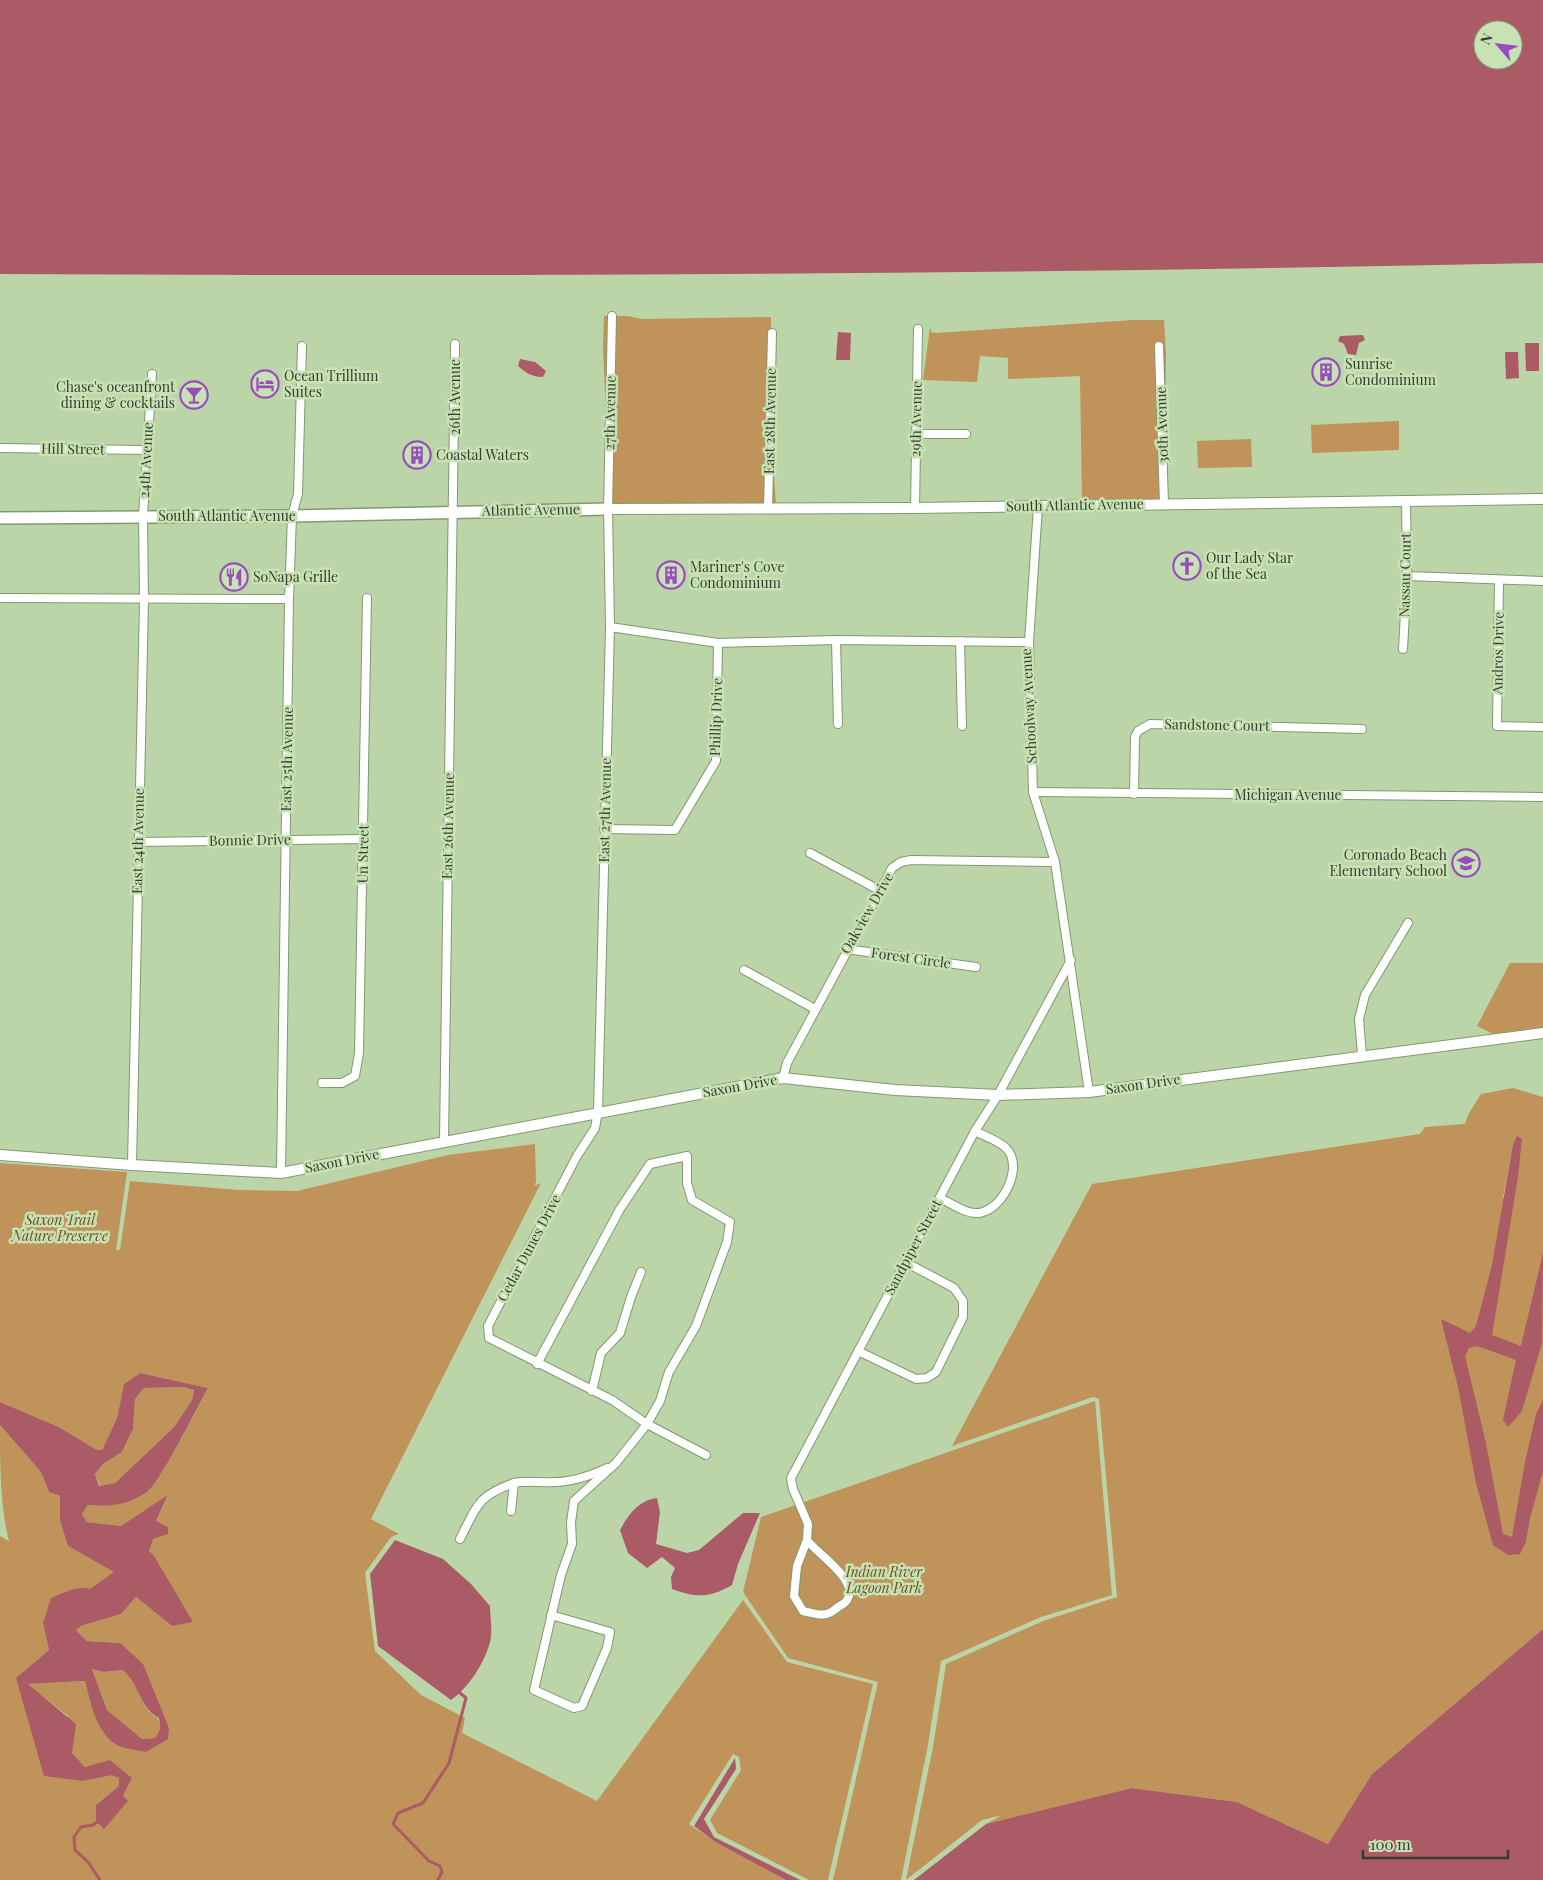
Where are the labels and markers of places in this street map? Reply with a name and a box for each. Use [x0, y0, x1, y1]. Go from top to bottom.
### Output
place label: Sunrise Condominium [1345, 354, 1437, 389]
building icon: Sunrise Condominium [1311, 357, 1341, 387]
place label: Ocean Trillium Suites [284, 366, 379, 401]
hotel icon: Ocean Trillium Suites [250, 369, 280, 399]
place label: Chase's oceanfront dining & cocktails [56, 377, 176, 412]
bar icon: Chase's oceanfront dining & cocktails [179, 380, 209, 410]
building icon: Coastal Waters [402, 440, 432, 470]
place label: Coastal Waters [436, 445, 529, 464]
place label: Our Lady Star of the Sea [1206, 548, 1294, 583]
church icon: Our Lady Star of the Sea [1172, 551, 1202, 581]
place label: Mariner's Cove Condominium [690, 557, 785, 592]
building icon: Mariner's Cove Condominium [656, 560, 686, 590]
restaurant icon: SoNapa Grille [219, 562, 249, 592]
place label: SoNapa Grille [253, 567, 338, 586]
place label: Coronado Beach Elementary School [1330, 845, 1448, 880]
school or university icon: Coronado Beach Elementary School [1451, 848, 1481, 878]

